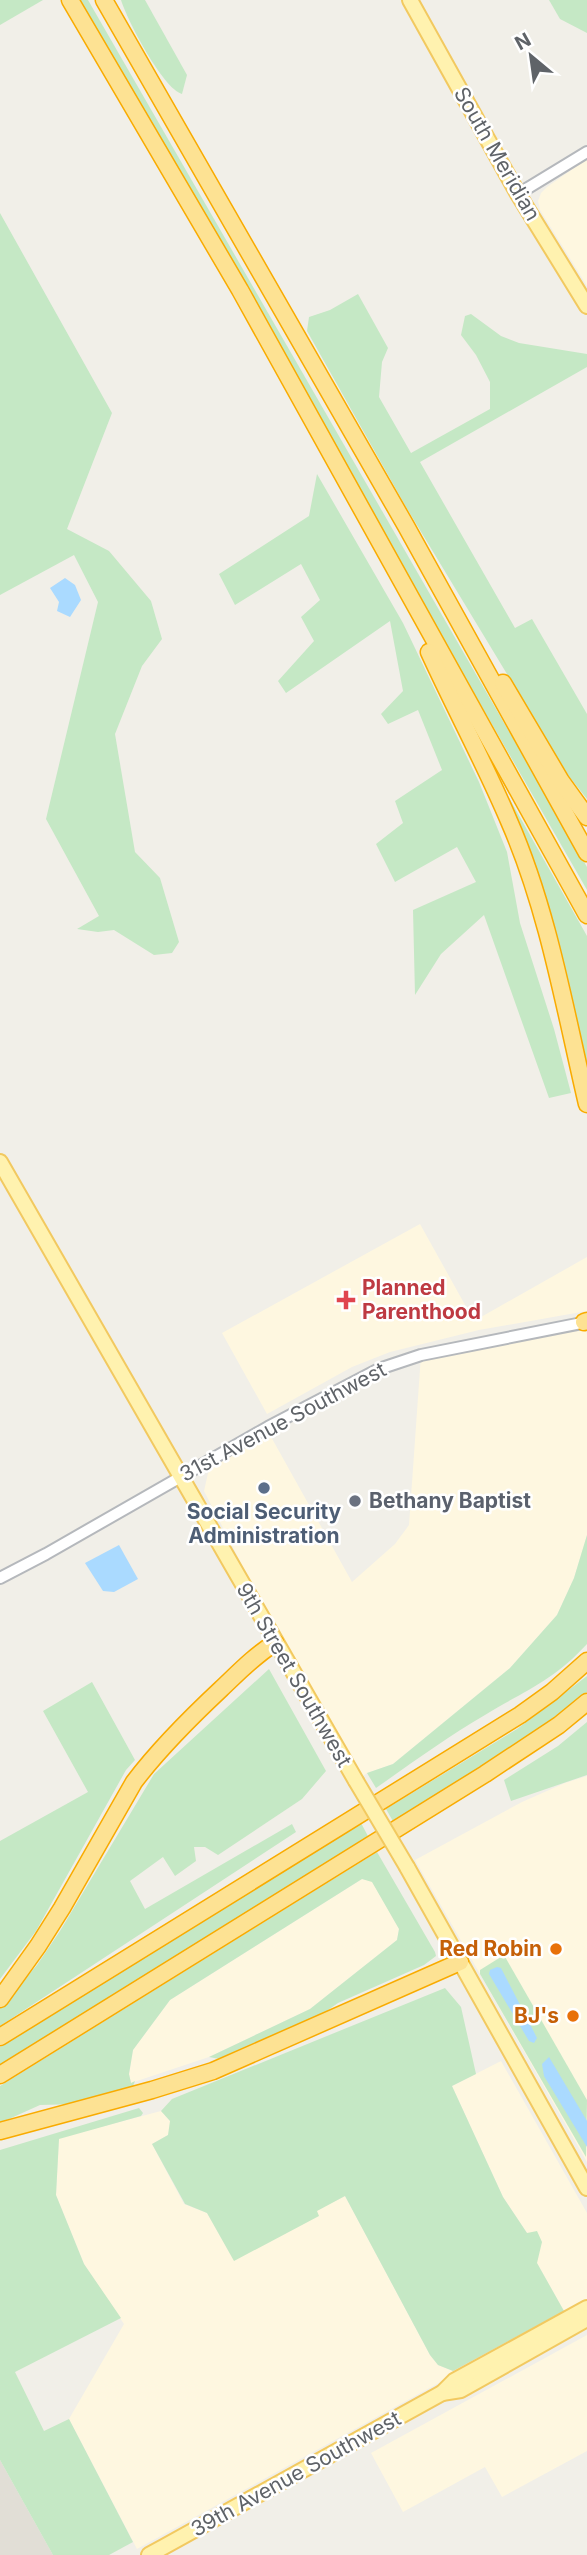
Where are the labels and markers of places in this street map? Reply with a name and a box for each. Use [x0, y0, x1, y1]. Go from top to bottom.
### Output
place label: Planned Parenthood [362, 1275, 481, 1324]
marker: Planned Parenthood [336, 1290, 356, 1310]
marker: Social Security Administration [256, 1480, 272, 1496]
place label: Bethany Baptist [369, 1488, 531, 1513]
marker: Bethany Baptist [347, 1493, 363, 1509]
place label: Social Security Administration [187, 1499, 342, 1548]
place label: Red Robin [439, 1936, 542, 1961]
marker: Red Robin [548, 1941, 564, 1957]
place label: BJ's [514, 2003, 559, 2028]
marker: BJ's [565, 2008, 581, 2024]

